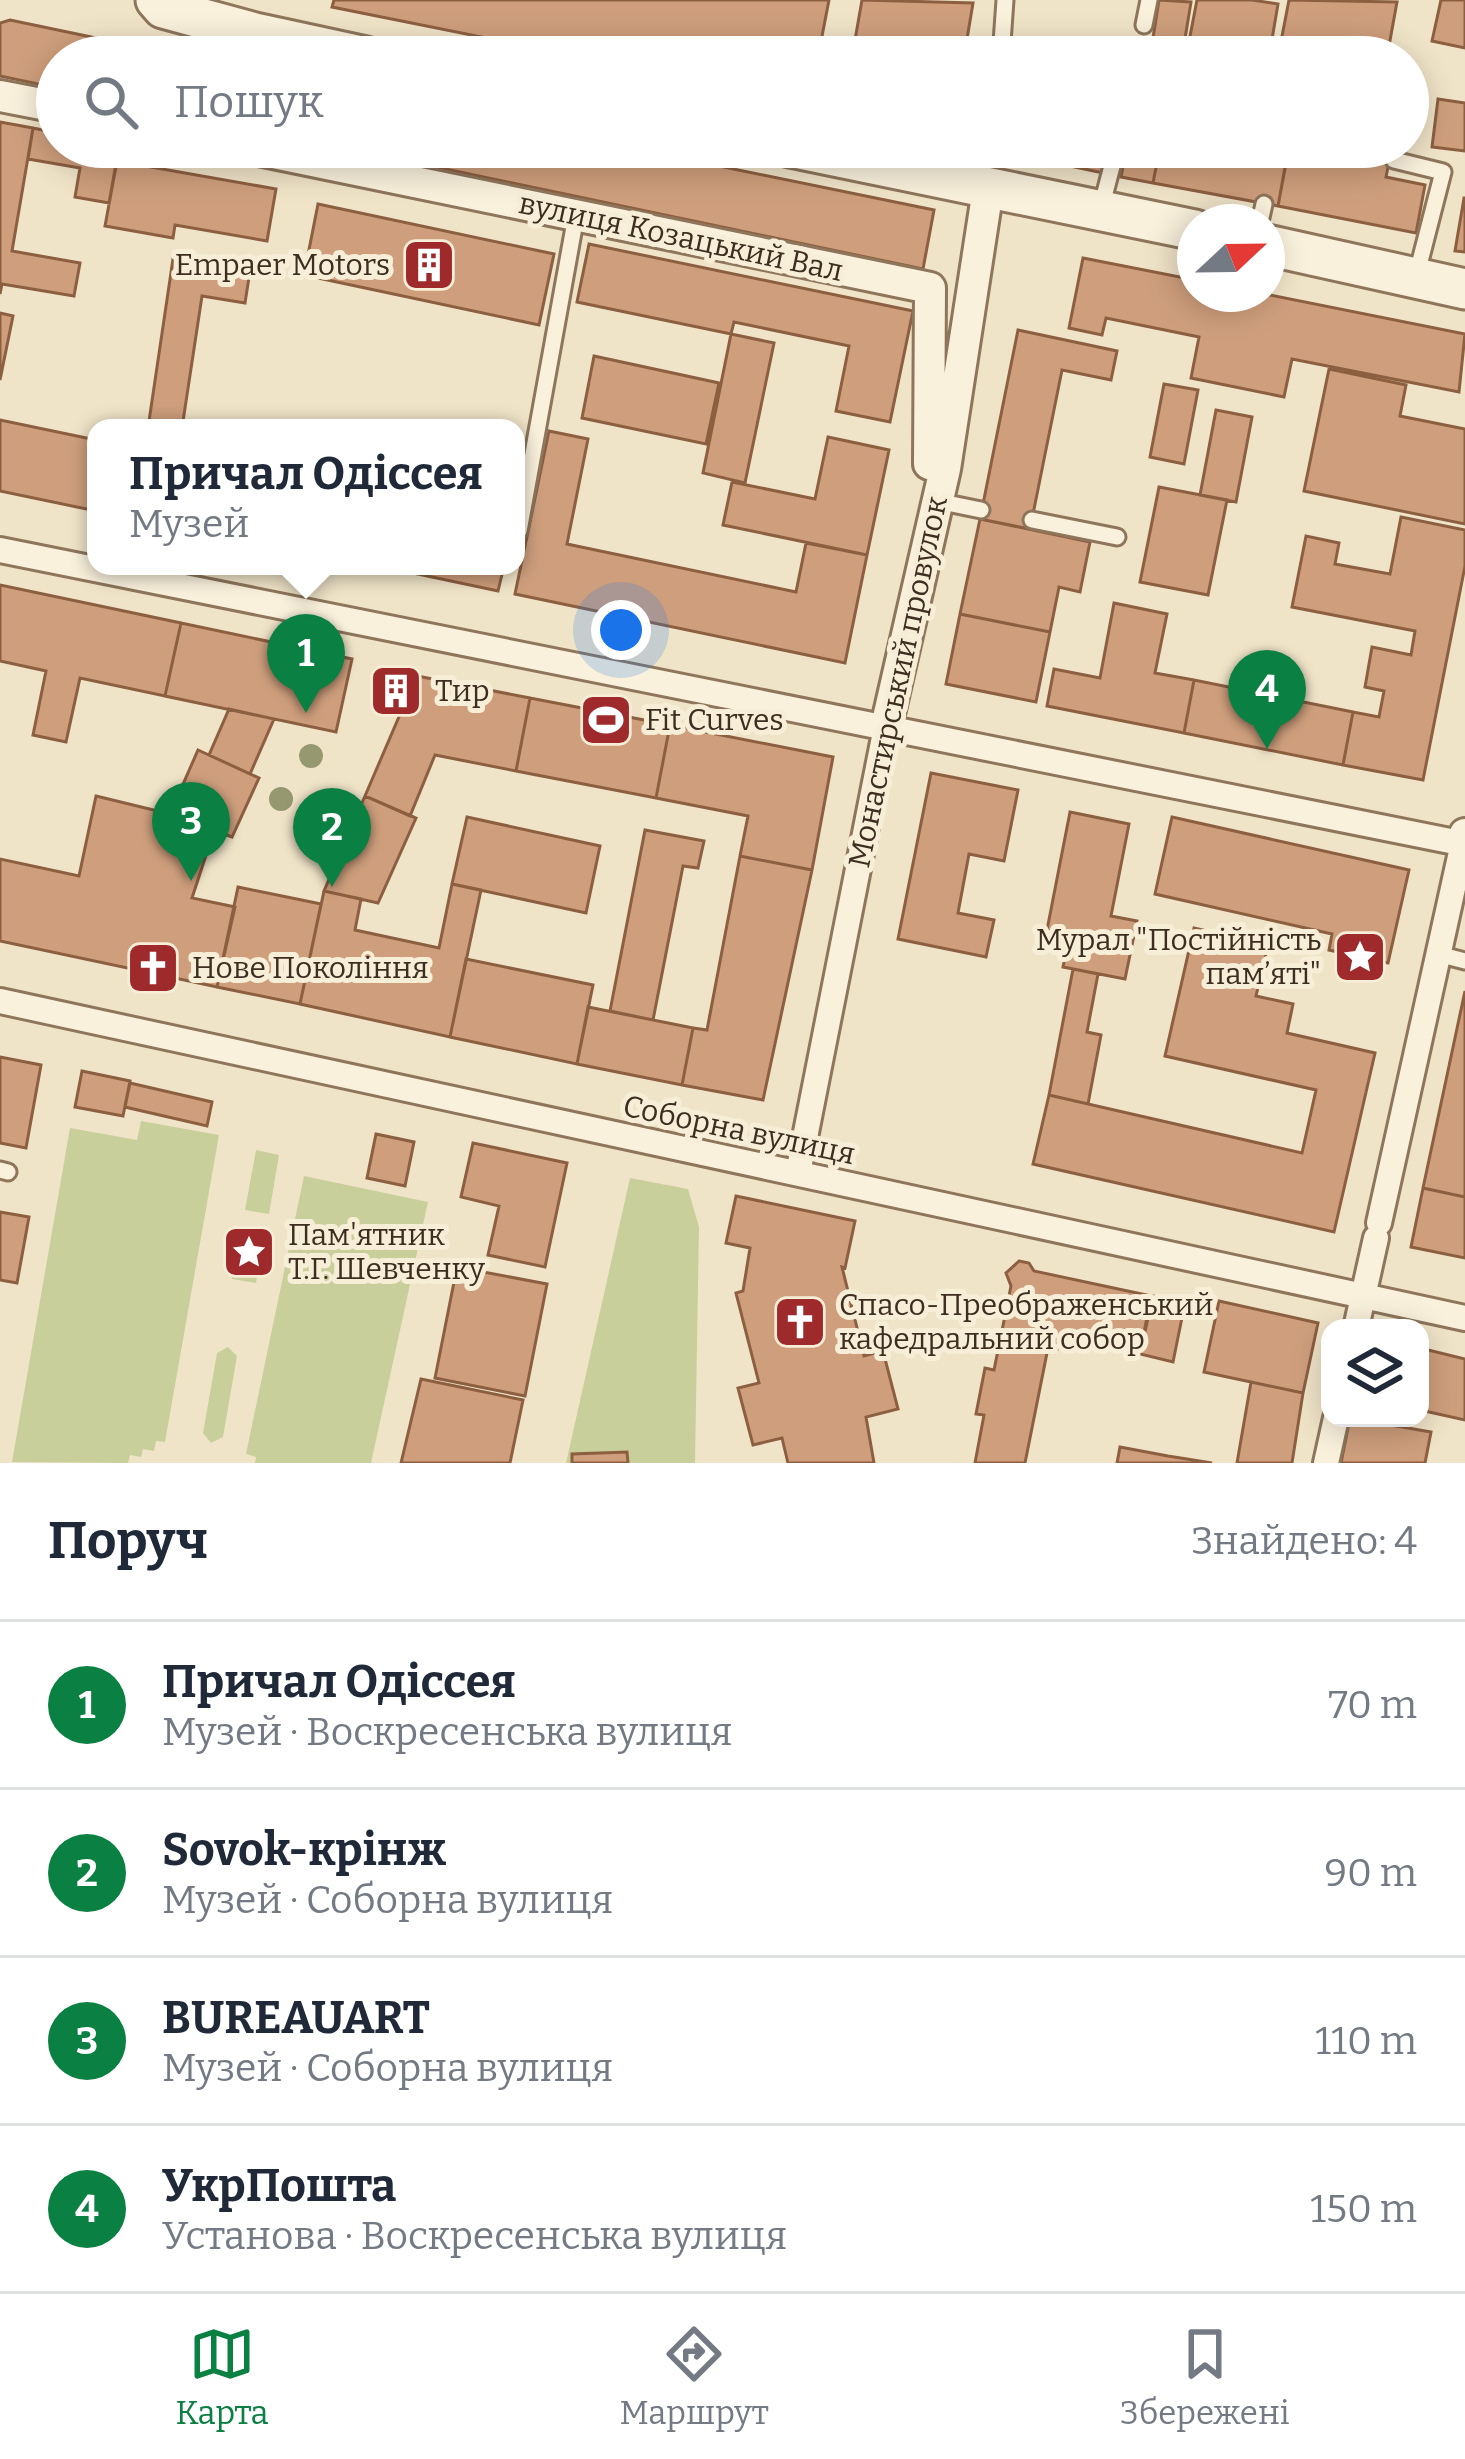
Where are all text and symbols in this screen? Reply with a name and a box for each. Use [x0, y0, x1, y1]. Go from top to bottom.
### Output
search box [36, 36, 1429, 168]
icon: search [78, 69, 144, 135]
text: Пошук [174, 75, 324, 129]
street label: вулиця Козацький Вал [516, 185, 846, 289]
north arrow [1177, 204, 1285, 312]
building icon: Empaer Motors [401, 237, 457, 293]
place label: Empaer Motors [175, 247, 390, 283]
popup [87, 419, 525, 575]
text: Причал Одіссея [129, 447, 483, 501]
street label: Монастирський провулок [841, 493, 955, 871]
text: Музей [129, 501, 249, 547]
your location [591, 600, 651, 660]
pin: 1 [267, 614, 345, 713]
pin: 4 [1228, 650, 1306, 749]
building icon: Тир [368, 663, 424, 719]
place label: Тир [435, 673, 490, 709]
sports icon: Fit Curves [578, 692, 634, 748]
place label: Fit Curves [645, 702, 784, 738]
pin: 3 [152, 782, 230, 881]
pin: 2 [293, 788, 371, 887]
place label: Мурал "Постійність пам’яті" [1036, 922, 1321, 992]
place icon: Мурал "Постійність пам’яті" [1332, 929, 1388, 985]
church icon: Нове Покоління [125, 940, 181, 996]
place label: Нове Покоління [192, 950, 429, 986]
street label: Соборна вулиця [620, 1088, 858, 1172]
place label: Пам'ятник Т.Г. Шевченку [288, 1217, 485, 1287]
place icon: Пам'ятник Т.Г. Шевченку [221, 1224, 277, 1280]
place label: Спасо-Преображенський кафедральний собор [839, 1287, 1214, 1357]
church icon: Спасо-Преображенський кафедральний собор [772, 1294, 828, 1350]
map controls [1321, 1319, 1429, 1427]
button: layers [1321, 1319, 1429, 1427]
text: Поруч [48, 1510, 208, 1572]
text: Знайдено: 4 [1191, 1518, 1417, 1564]
text: Причал Одіссея [162, 1655, 516, 1709]
text: 1 [79, 1682, 95, 1728]
text: 70 m [1328, 1682, 1417, 1728]
text: Музей · Воскресенська вулиця [162, 1709, 732, 1755]
text: Sovok-крінж [162, 1823, 446, 1877]
text: 2 [76, 1850, 98, 1896]
text: 90 m [1324, 1850, 1417, 1896]
text: Музей · Соборна вулиця [162, 1877, 613, 1923]
text: BUREAUART [162, 1991, 430, 2045]
text: 3 [76, 2018, 98, 2064]
text: 110 m [1315, 2018, 1417, 2064]
text: Музей · Соборна вулиця [162, 2045, 613, 2091]
text: УкрПошта [162, 2159, 396, 2213]
text: 4 [75, 2186, 99, 2232]
text: 150 m [1310, 2186, 1417, 2232]
text: Установа · Воскресенська вулиця [162, 2213, 787, 2259]
tab: Карта [175, 2321, 269, 2433]
tab: Маршрут [619, 2321, 769, 2433]
tab: Збережені [1120, 2321, 1290, 2433]

